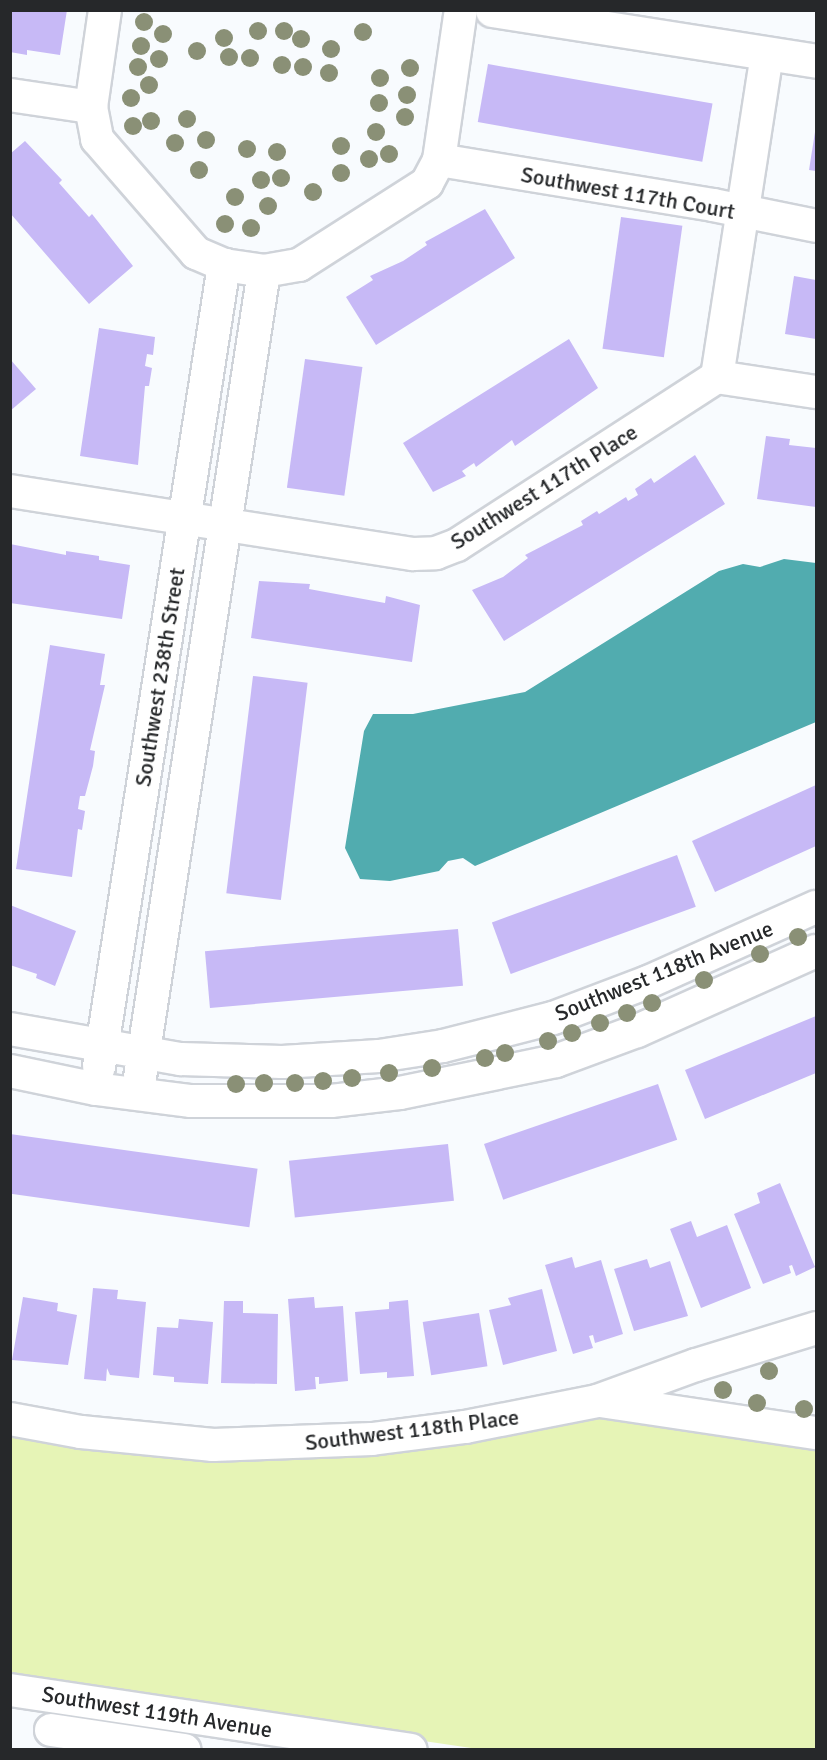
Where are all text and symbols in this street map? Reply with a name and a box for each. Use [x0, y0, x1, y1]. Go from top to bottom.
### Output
street label: Southwest 117th Court [519, 161, 737, 225]
street label: Southwest 117th Place [446, 419, 642, 555]
street label: Southwest 238th Street [130, 566, 190, 788]
street label: Southwest 118th Avenue [551, 915, 777, 1027]
street label: Southwest 118th Place [304, 1404, 520, 1456]
street label: Southwest 119th Avenue [40, 1681, 274, 1743]

